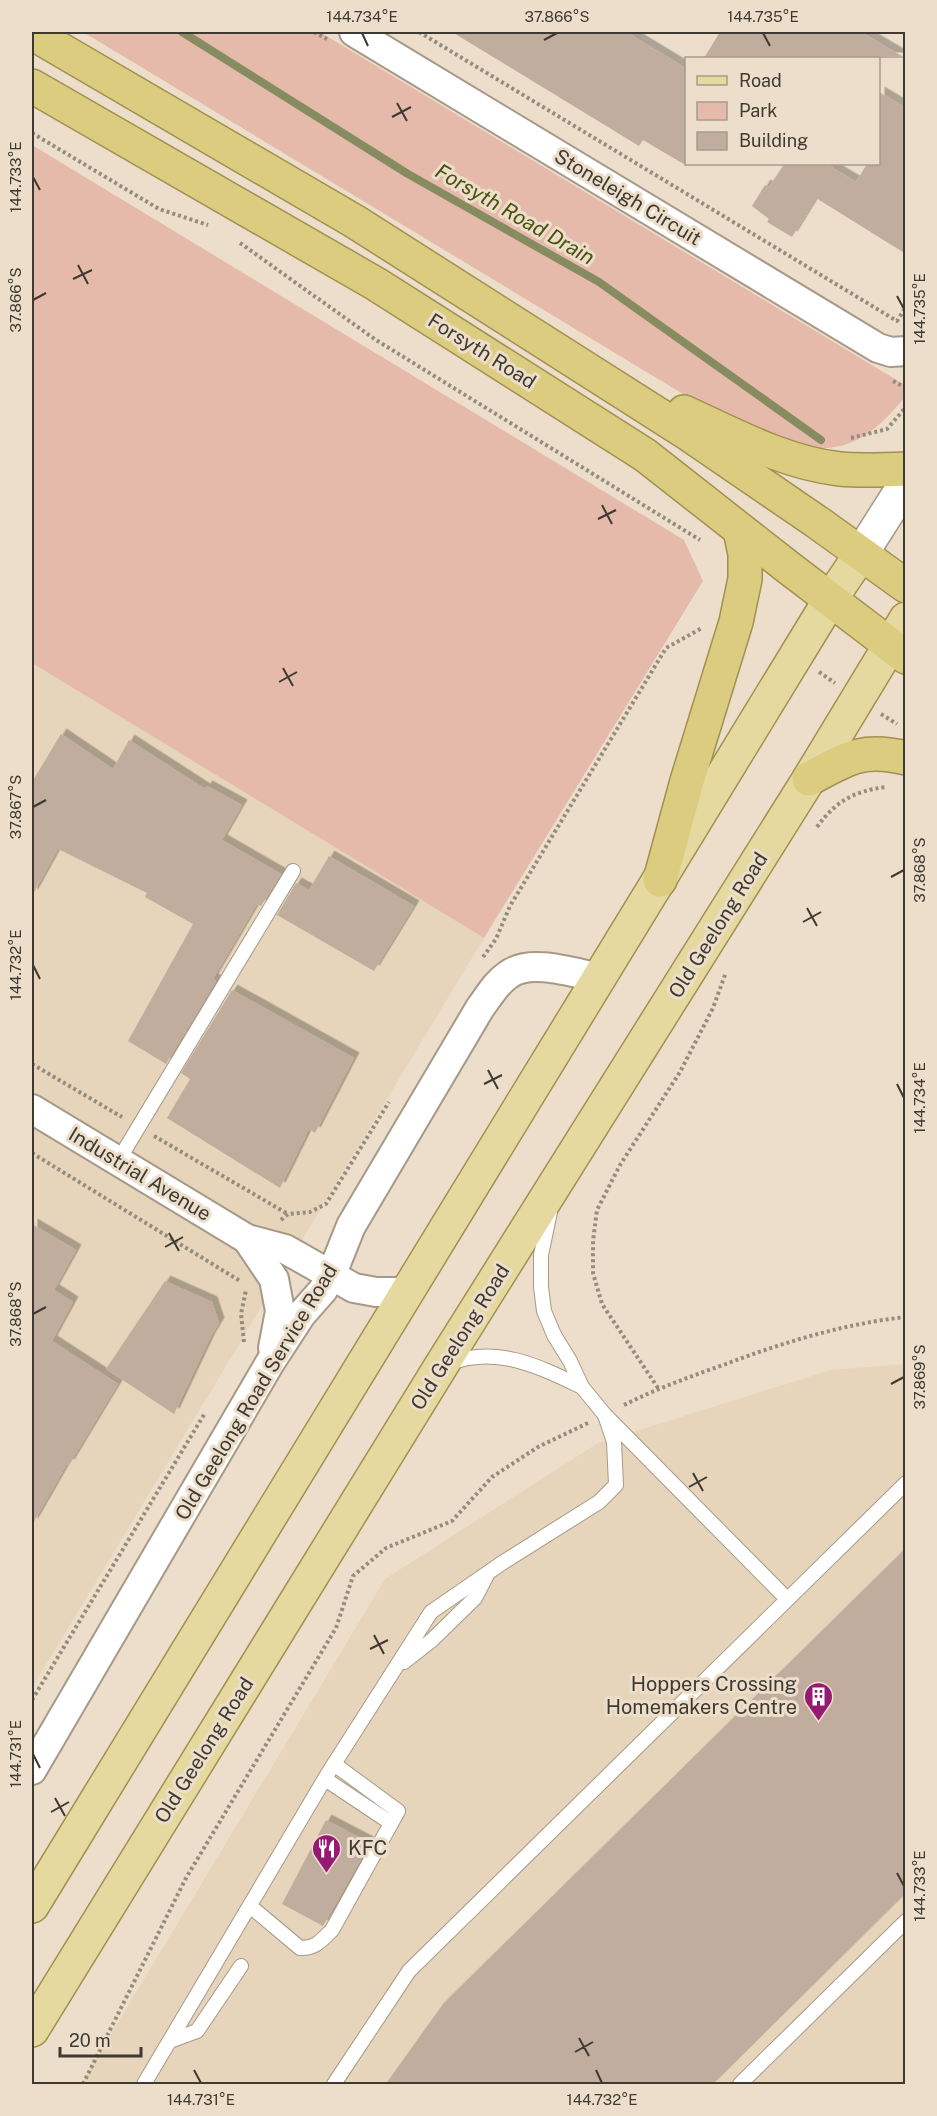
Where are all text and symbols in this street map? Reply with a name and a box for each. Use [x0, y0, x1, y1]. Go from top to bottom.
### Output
text: 144.734°E [326, 8, 398, 25]
text: 37.866°S [525, 8, 589, 25]
text: 144.735°E [727, 8, 799, 25]
legend [685, 57, 880, 165]
text: Road [739, 70, 782, 91]
text: Park [739, 100, 777, 121]
text: Building [739, 130, 808, 151]
text: 144.733°E [7, 141, 24, 213]
street label: Stoneleigh Circuit [550, 144, 706, 250]
water label: Forsyth Road Drain [431, 158, 599, 270]
text: 37.866°S [7, 268, 24, 332]
text: 144.735°E [911, 273, 928, 345]
street label: Forsyth Road [423, 308, 541, 394]
text: 37.867°S [7, 775, 24, 839]
text: 37.868°S [911, 837, 928, 903]
street label: Old Geelong Road [663, 848, 773, 1002]
text: 144.732°E [7, 930, 24, 1000]
text: 144.734°E [911, 1062, 928, 1134]
street label: Industrial Avenue [64, 1122, 216, 1226]
street label: Old Geelong Road Service Road [170, 1260, 342, 1524]
street label: Old Geelong Road [405, 1260, 515, 1414]
text: 37.868°S [7, 1281, 24, 1347]
text: 37.869°S [911, 1345, 928, 1409]
place label: Hoppers Crossing Homemakers Centre [606, 1672, 797, 1719]
street label: Old Geelong Road [149, 1673, 259, 1827]
building icon: Hoppers Crossing Homemakers Centre [802, 1680, 834, 1722]
text: 144.731°E [7, 1720, 24, 1788]
restaurant icon: KFC [311, 1832, 343, 1874]
place label: KFC [348, 1836, 387, 1860]
text: 144.733°E [911, 1850, 928, 1922]
scale bar [60, 2020, 141, 2058]
text: 20 m [69, 2030, 111, 2051]
text: 144.731°E [167, 2091, 235, 2108]
text: 144.732°E [567, 2091, 637, 2108]

